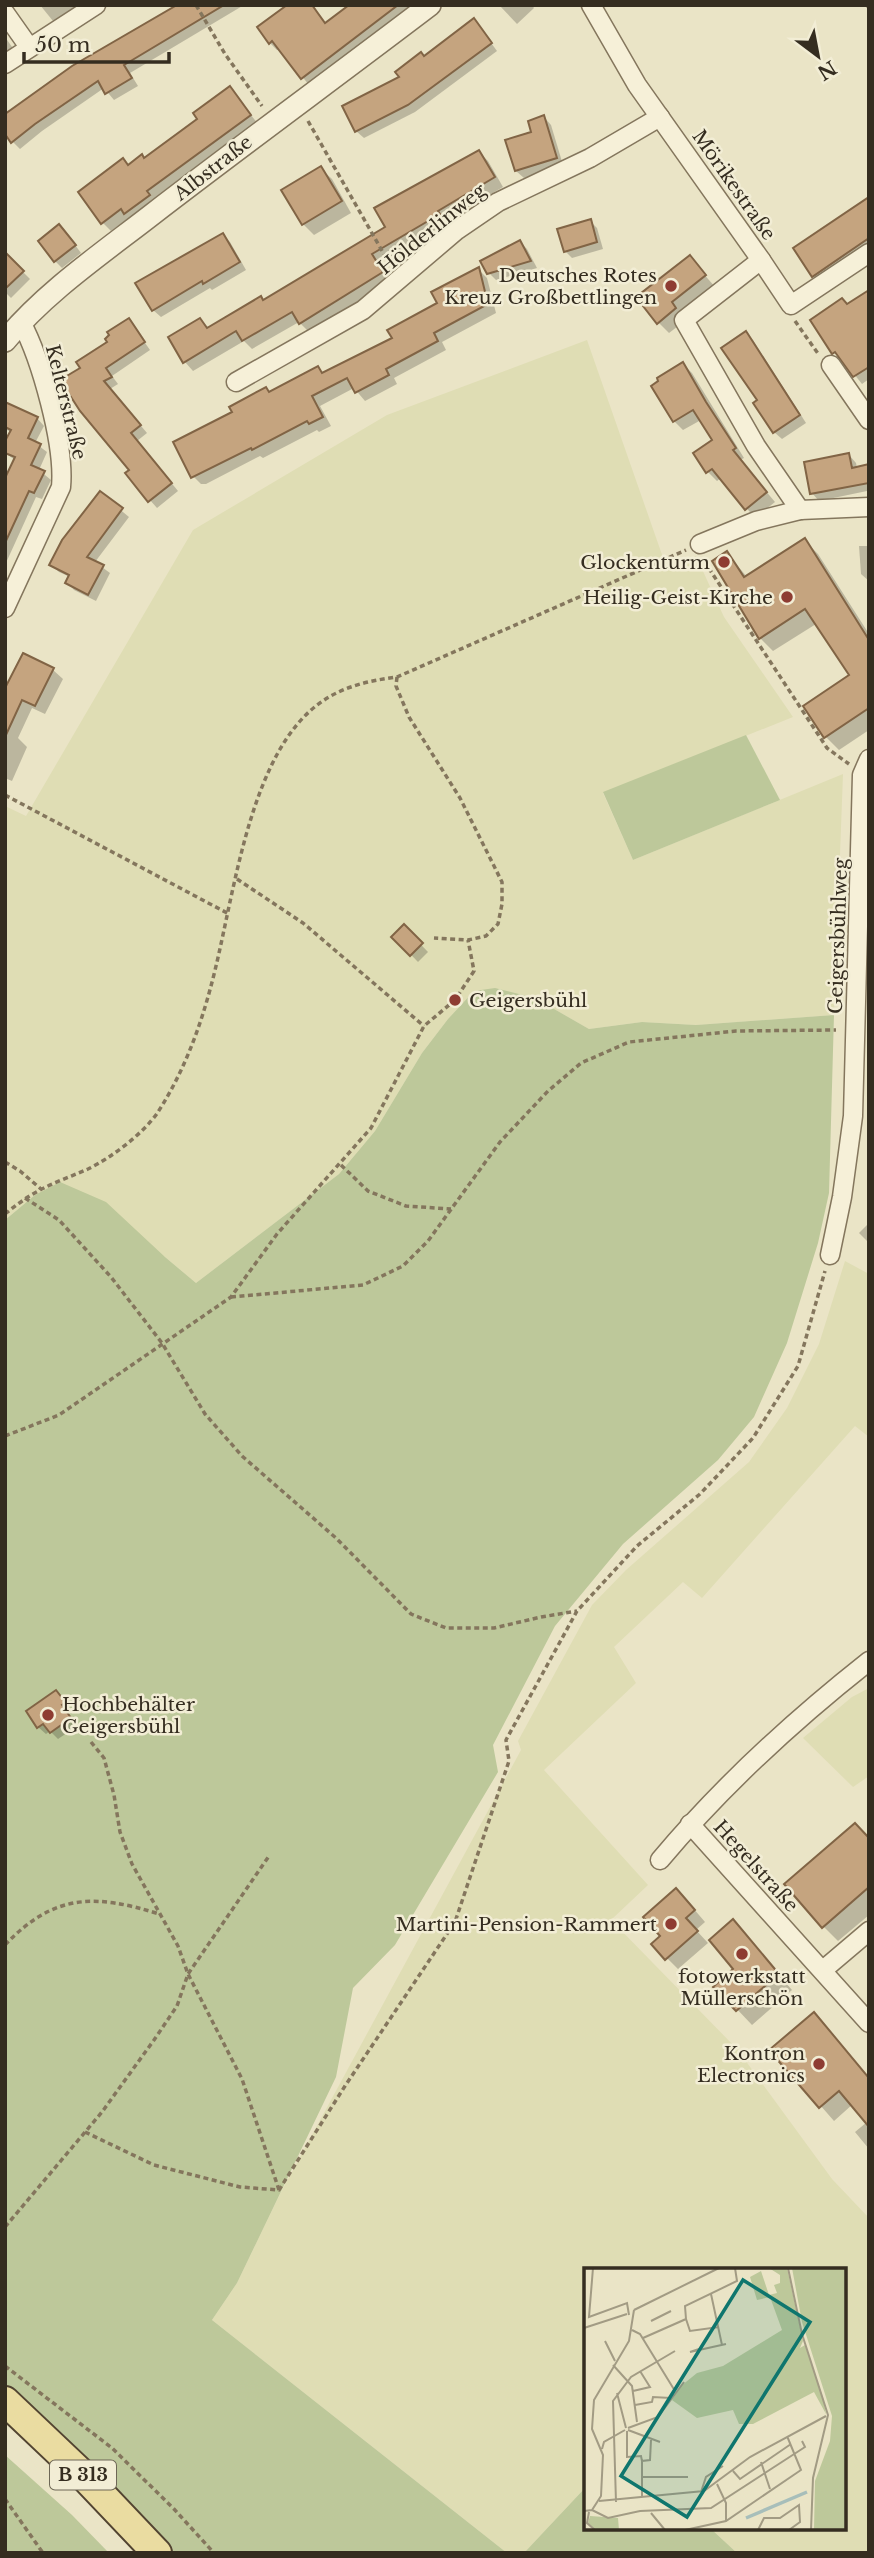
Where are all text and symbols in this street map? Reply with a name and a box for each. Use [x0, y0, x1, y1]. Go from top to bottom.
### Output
scale bar [24, 21, 170, 65]
north arrow [783, 21, 853, 91]
text: 50 m [35, 32, 91, 58]
text: N [813, 56, 840, 85]
street label: Mörikestraße [687, 125, 781, 245]
street label: Albstraße [169, 130, 257, 206]
street label: Hölderlinweg [373, 178, 491, 279]
place label: Deutsches Rotes Kreuz Großbettlingen [444, 264, 657, 309]
marker: Deutsches Rotes Kreuz Großbettlingen [663, 278, 679, 294]
street label: Kelterstraße [41, 342, 91, 462]
place label: Glockenturm [580, 551, 710, 574]
marker: Glockenturm [716, 554, 732, 570]
place label: Heilig-Geist-Kirche [583, 586, 773, 609]
marker: Heilig-Geist-Kirche [779, 589, 795, 605]
street label: Geigersbühlweg [824, 857, 852, 1014]
place label: Geigersbühl [469, 989, 587, 1012]
marker: Geigersbühl [447, 992, 463, 1008]
place label: Hochbehälter Geigersbühl [62, 1693, 195, 1738]
marker: Hochbehälter Geigersbühl [40, 1707, 56, 1723]
street label: Hegelstraße [709, 1815, 803, 1917]
place label: Martini-Pension-Rammert [396, 1913, 658, 1936]
marker: Martini-Pension-Rammert [663, 1916, 679, 1932]
marker: fotowerkstatt Müllerschön [734, 1946, 750, 1962]
place label: fotowerkstatt Müllerschön [678, 1965, 807, 2010]
place label: Kontron Electronics [697, 2042, 805, 2087]
marker: Kontron Electronics [811, 2056, 827, 2072]
inset map [584, 2268, 846, 2530]
road number: B 313 [50, 2460, 116, 2490]

